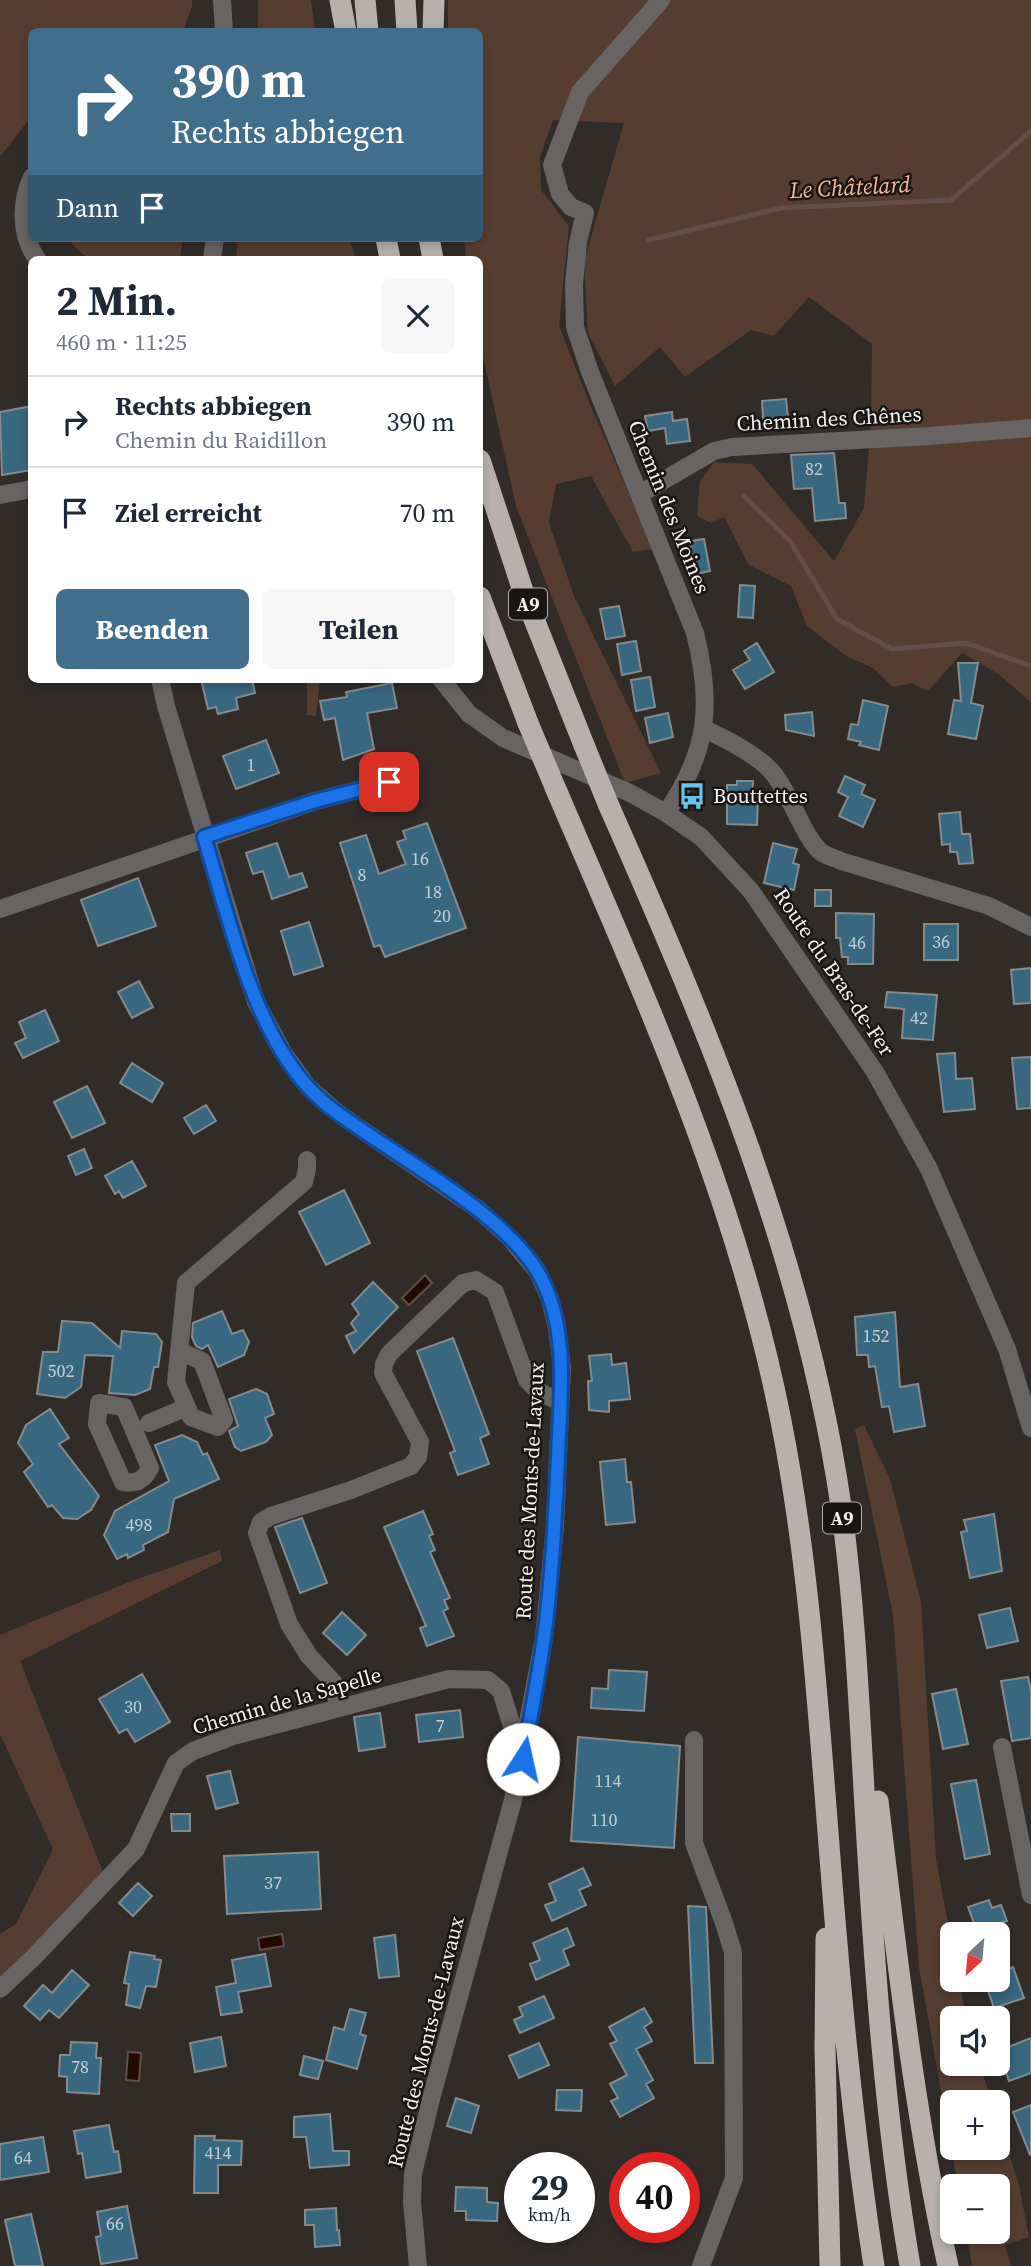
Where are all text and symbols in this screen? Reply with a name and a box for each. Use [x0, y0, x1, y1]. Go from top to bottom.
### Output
text: 390 m [171, 46, 306, 113]
icon: right [56, 56, 147, 147]
text: Rechts abbiegen [171, 110, 405, 154]
water label: Le Châtelard [788, 168, 911, 206]
icon: arrive [133, 189, 171, 227]
text: Dann [56, 190, 119, 226]
text: 2 Min. [56, 271, 177, 329]
button: close [381, 279, 455, 353]
text: 460 m · 11:25 [56, 326, 187, 358]
text: Rechts abbiegen [115, 388, 312, 424]
street label: Chemin des Chênes [736, 399, 922, 438]
icon: right [56, 403, 94, 441]
text: 390 m [387, 404, 455, 440]
street label: Chemin des Moines [621, 416, 718, 598]
text: Chemin du Raidillon [115, 424, 327, 456]
house number: 82 [805, 456, 823, 481]
icon: arrive [56, 494, 94, 532]
text: Ziel erreicht [115, 495, 262, 531]
text: 70 m [400, 495, 455, 531]
button: Beenden [56, 589, 249, 669]
button: Teilen [263, 589, 455, 669]
road number: A9 [509, 589, 547, 620]
house number: 1 [247, 752, 256, 777]
pin [359, 752, 419, 812]
icon: arrive [370, 763, 408, 801]
bus stop icon: Bouttettes [677, 781, 707, 811]
place label: Bouttettes [713, 781, 808, 810]
house number: 16 [411, 846, 429, 871]
house number: 8 [358, 862, 367, 887]
house number: 18 [424, 879, 442, 904]
street label: Route du Bras-de-Fer [767, 882, 902, 1062]
house number: 20 [433, 903, 451, 928]
house number: 36 [932, 929, 950, 954]
house number: 46 [848, 930, 866, 955]
house number: 42 [910, 1005, 928, 1030]
house number: 152 [863, 1323, 890, 1348]
house number: 502 [48, 1358, 75, 1383]
street label: Route des Monts-de-Lavaux [508, 1361, 551, 1620]
road number: A9 [823, 1502, 861, 1534]
house number: 498 [126, 1512, 153, 1537]
street label: Chemin de la Sapelle [189, 1660, 385, 1741]
house number: 30 [124, 1694, 142, 1719]
house number: 7 [436, 1713, 445, 1738]
position arrow [486, 1722, 560, 1796]
house number: 114 [595, 1768, 622, 1793]
house number: 110 [591, 1807, 618, 1832]
house number: 37 [264, 1870, 282, 1895]
street label: Route des Monts-de-Lavaux [380, 1913, 471, 2170]
north arrow [940, 1922, 1010, 1992]
map controls [940, 1922, 1010, 2244]
button: sound [940, 2006, 1010, 2076]
house number: 78 [71, 2054, 89, 2079]
button: + [940, 2090, 1010, 2160]
house number: 414 [205, 2140, 232, 2165]
house number: 64 [14, 2145, 32, 2170]
speed limit sign: 40 [609, 2152, 700, 2243]
text: 29 [531, 2164, 568, 2212]
button: − [940, 2174, 1010, 2244]
text: km/h [528, 2202, 571, 2227]
house number: 66 [106, 2211, 124, 2236]

